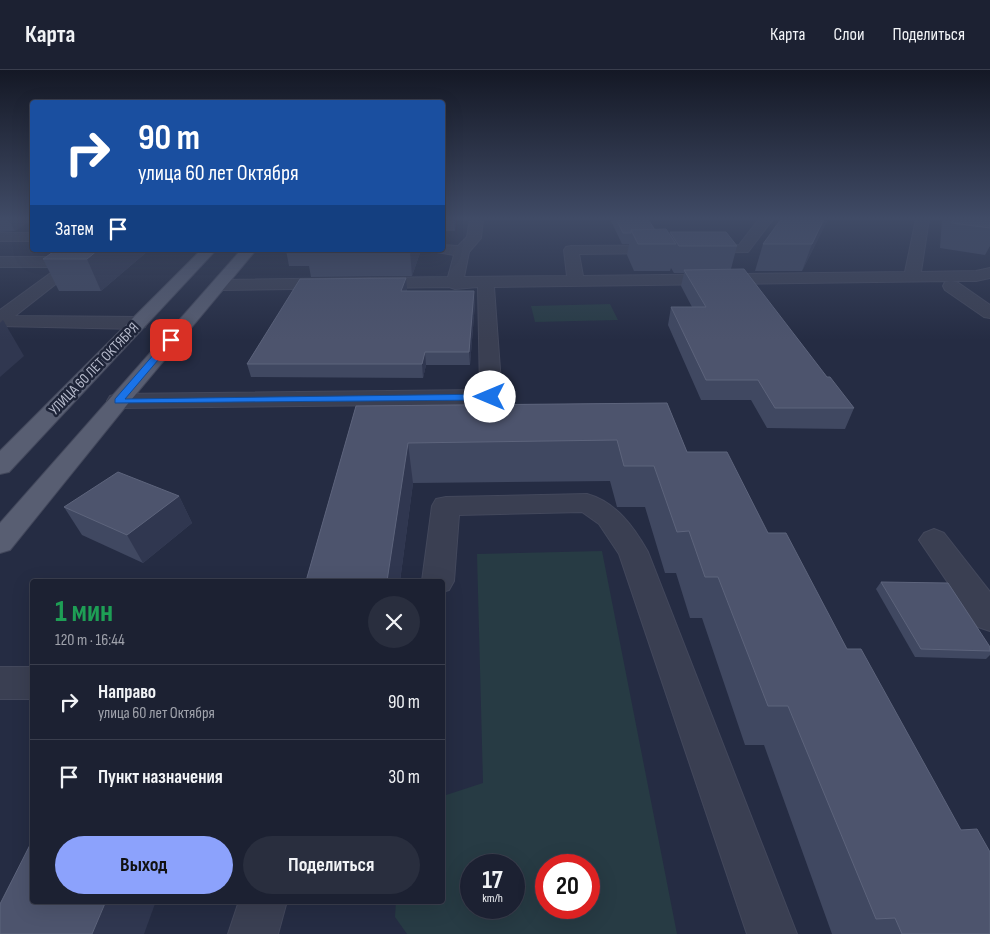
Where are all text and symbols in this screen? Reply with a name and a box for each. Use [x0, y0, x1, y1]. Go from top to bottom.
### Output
text: Карта [25, 20, 75, 49]
text: Карта [770, 24, 806, 45]
text: Слои [834, 24, 865, 45]
text: Поделиться [893, 24, 965, 45]
text: 90 m [138, 117, 200, 160]
icon: right [55, 120, 120, 185]
text: улица 60 лет Октября [138, 160, 299, 187]
icon: arrive [104, 215, 132, 243]
text: Затем [55, 218, 94, 241]
street label: УЛИЦА 60 ЛЕТ ОКТЯБРЯ [45, 319, 143, 419]
pin [150, 319, 192, 361]
icon: arrive [157, 326, 185, 354]
position arrow [463, 370, 515, 422]
text: 1 мин [55, 594, 113, 630]
button: close [368, 596, 420, 648]
text: 120 m · 16:44 [55, 631, 125, 650]
text: Направо [98, 681, 156, 704]
icon: right [55, 688, 83, 716]
text: 90 m [388, 691, 420, 714]
text: улица 60 лет Октября [98, 704, 215, 723]
icon: arrive [55, 763, 83, 791]
text: Пункт назначения [98, 766, 223, 789]
text: 30 m [388, 766, 420, 789]
button: Выход [55, 836, 233, 894]
button: Поделиться [243, 836, 420, 894]
speed limit sign: 20 [535, 854, 600, 919]
text: 17 [482, 865, 503, 896]
text: km/h [482, 891, 503, 906]

